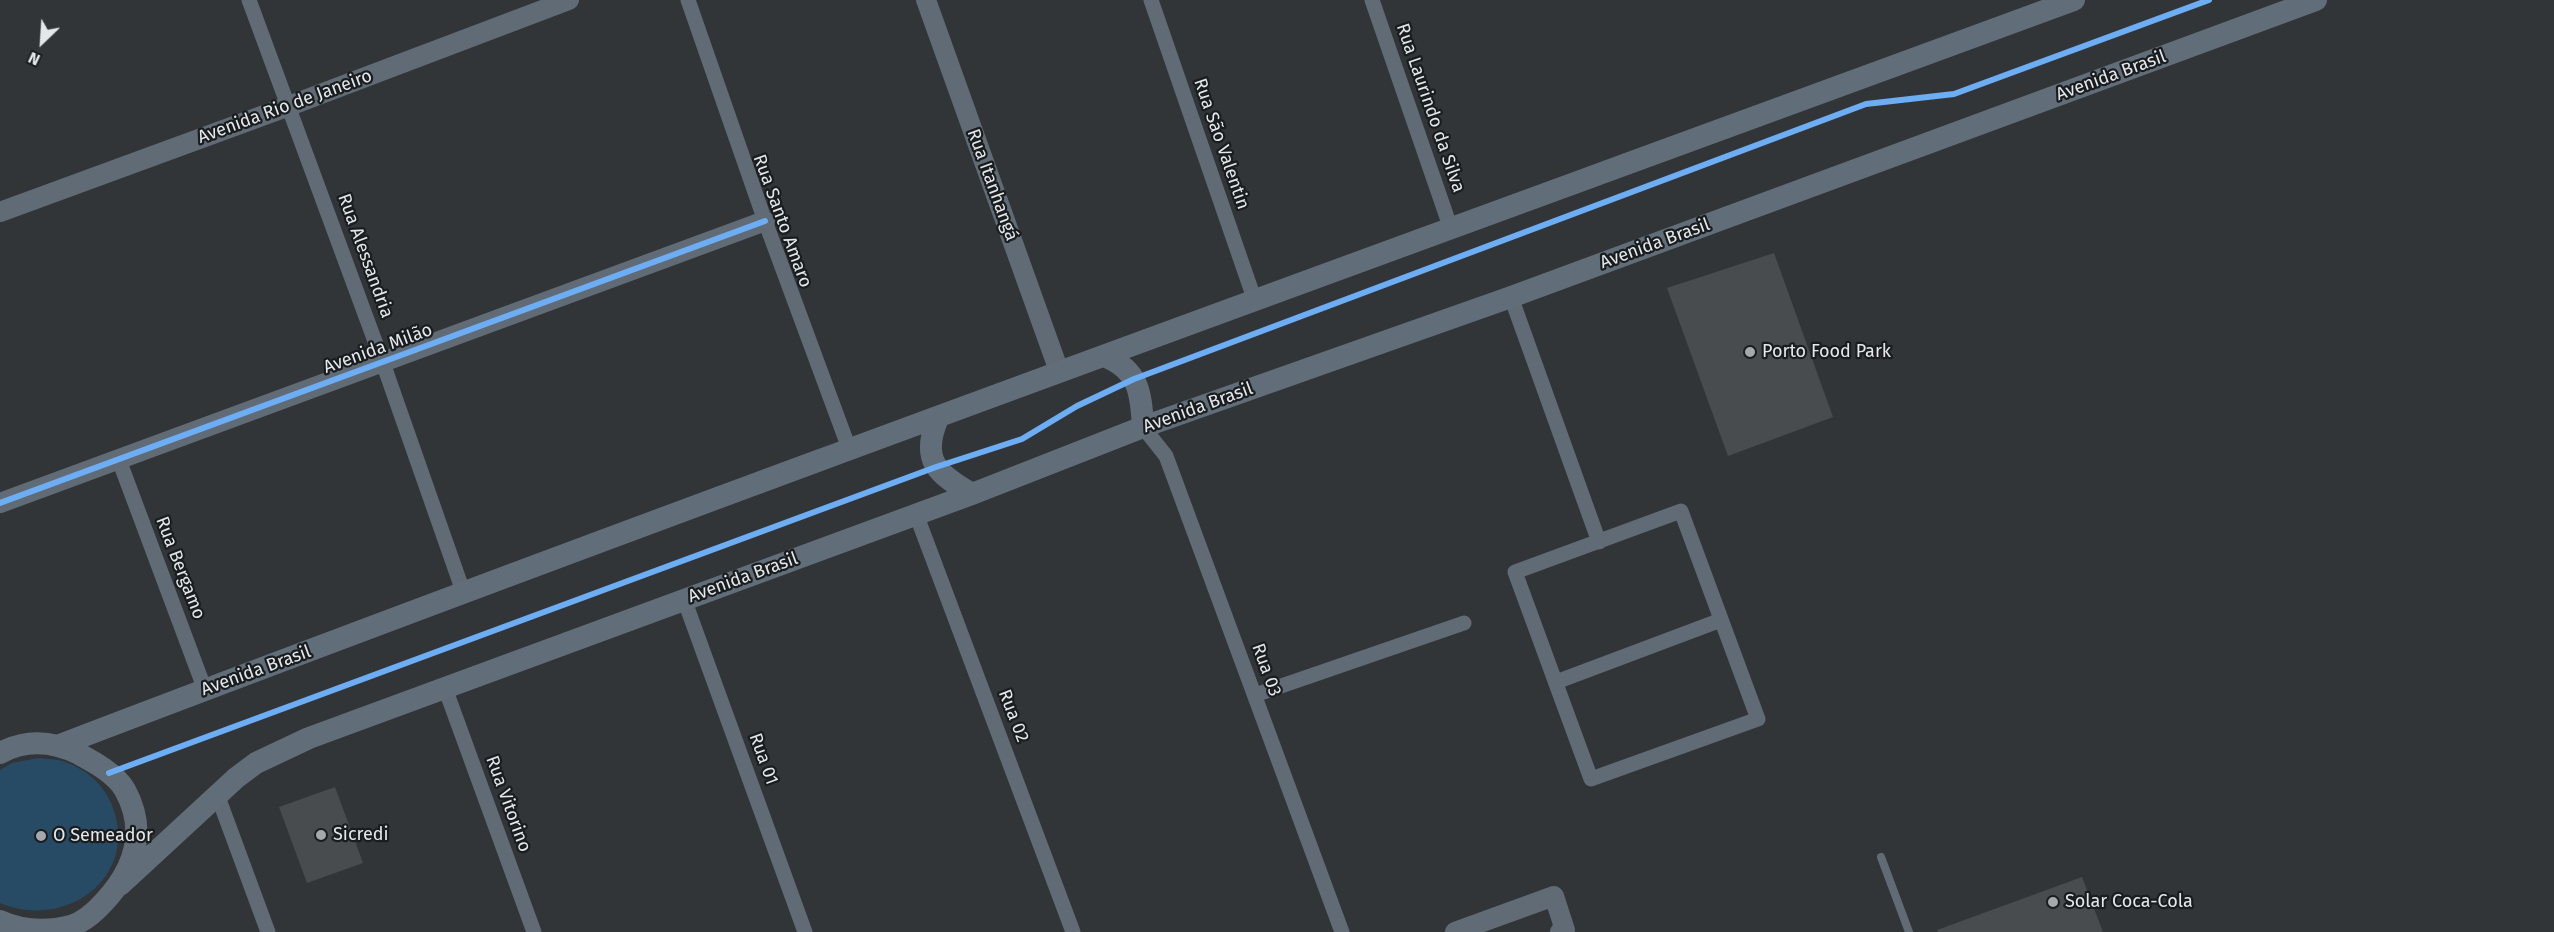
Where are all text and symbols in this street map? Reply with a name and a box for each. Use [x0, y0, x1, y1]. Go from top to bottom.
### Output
north arrow [12, 12, 72, 72]
street label: Rua Laurindo da Silva [1391, 21, 1469, 195]
street label: Avenida Brasil [2053, 46, 2169, 106]
text: N [25, 48, 43, 70]
street label: Avenida Rio de Janeiro [195, 65, 375, 149]
street label: Rua São Valentin [1188, 76, 1254, 212]
street label: Rua Itanhangá [962, 126, 1022, 244]
street label: Rua Santo Amaro [748, 152, 816, 290]
street label: Rua Alessandria [333, 191, 397, 321]
street label: Avenida Brasil [1597, 214, 1713, 274]
street label: Avenida Milão [321, 319, 435, 379]
place label: Porto Food Park [1762, 341, 1891, 363]
marker: Porto Food Park [1743, 345, 1757, 359]
street label: Avenida Brasil [1140, 378, 1256, 438]
street label: Rua Bergamo [151, 514, 209, 622]
street label: Avenida Brasil [685, 548, 801, 608]
street label: Avenida Brasil [198, 641, 314, 701]
street label: Rua 03 [1246, 641, 1286, 699]
street label: Rua 02 [993, 687, 1033, 745]
street label: Rua 01 [744, 730, 782, 788]
street label: Rua Vitorino [481, 753, 535, 855]
place label: Sicredi [333, 824, 389, 846]
place label: O Semeador [53, 825, 153, 847]
marker: Sicredi [314, 828, 328, 842]
marker: O Semeador [34, 829, 48, 843]
place label: Solar Coca-Cola [2065, 891, 2193, 913]
marker: Solar Coca-Cola [2046, 895, 2060, 909]

